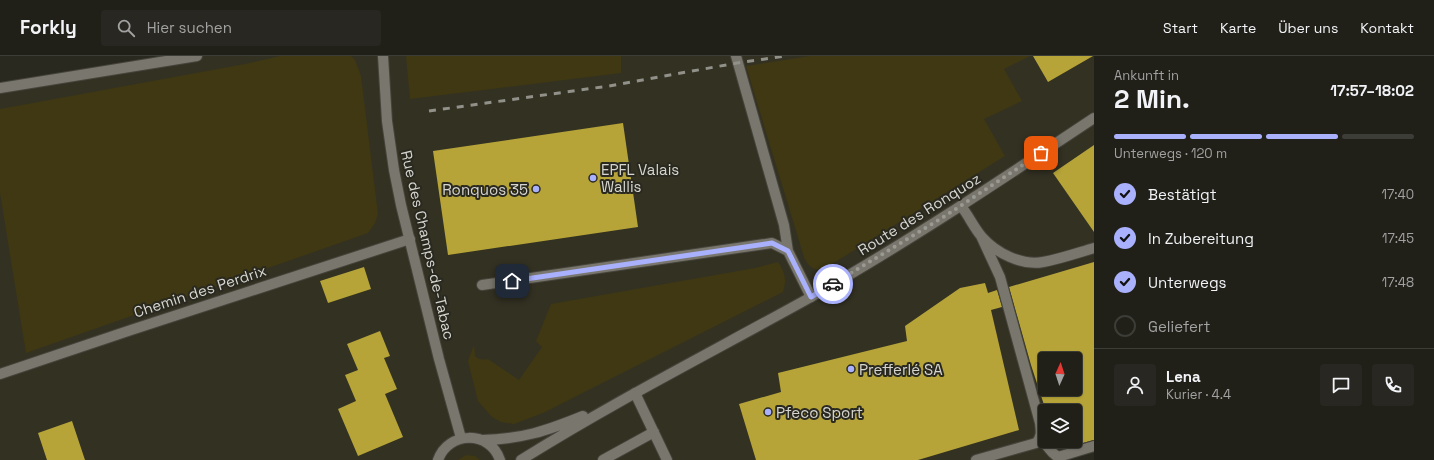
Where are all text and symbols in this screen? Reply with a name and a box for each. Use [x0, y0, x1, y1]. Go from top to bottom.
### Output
search box [101, 10, 381, 46]
text: Forkly [20, 15, 77, 40]
icon: search [115, 17, 137, 39]
text: Hier suchen [147, 18, 232, 37]
text: Start [1163, 19, 1198, 37]
text: Karte [1220, 19, 1256, 37]
text: Über uns [1278, 19, 1338, 37]
text: Kontakt [1360, 19, 1414, 37]
text: Ankunft in [1114, 67, 1179, 84]
text: 17:57–18:02 [1330, 81, 1414, 100]
text: 2 Min. [1114, 82, 1190, 116]
pin [1024, 136, 1058, 170]
icon: bag [1030, 142, 1052, 164]
text: Unterwegs · 120 m [1114, 145, 1227, 162]
street label: Rue des Champs-de-Tabac [397, 148, 459, 342]
place label: EPFL Valais Wallis [601, 160, 679, 196]
street label: Route des Ronquoz [854, 169, 984, 259]
marker: EPFL Valais Wallis [588, 173, 598, 183]
place label: Ronquos 35 [442, 180, 528, 199]
icon: check [1114, 183, 1136, 205]
marker: Ronquos 35 [531, 184, 541, 194]
text: Bestätigt [1148, 185, 1217, 204]
text: 17:40 [1381, 186, 1414, 203]
icon: check [1114, 227, 1136, 249]
text: In Zubereitung [1148, 229, 1254, 248]
text: 17:45 [1382, 230, 1414, 247]
street label: Chemin des Perdrix [131, 261, 269, 321]
pin [495, 264, 529, 298]
courier [813, 264, 853, 304]
icon: home [501, 270, 523, 292]
icon: check [1114, 271, 1136, 293]
icon: car [822, 273, 844, 295]
text: Unterwegs [1148, 273, 1226, 292]
text: 17:48 [1382, 274, 1414, 291]
text: Geliefert [1148, 317, 1210, 336]
north arrow [1038, 352, 1082, 396]
map controls [1038, 352, 1082, 448]
place label: Prefferlé SA [859, 360, 943, 379]
marker: Prefferlé SA [846, 364, 856, 374]
button: person [1114, 364, 1156, 406]
button: chat [1320, 364, 1362, 406]
button: phone [1372, 364, 1414, 406]
text: Lena [1166, 367, 1201, 386]
text: Kurier · 4.4 [1166, 386, 1231, 403]
place label: Pfeco Sport [776, 403, 863, 422]
button: layers [1038, 404, 1082, 448]
marker: Pfeco Sport [763, 407, 773, 417]

